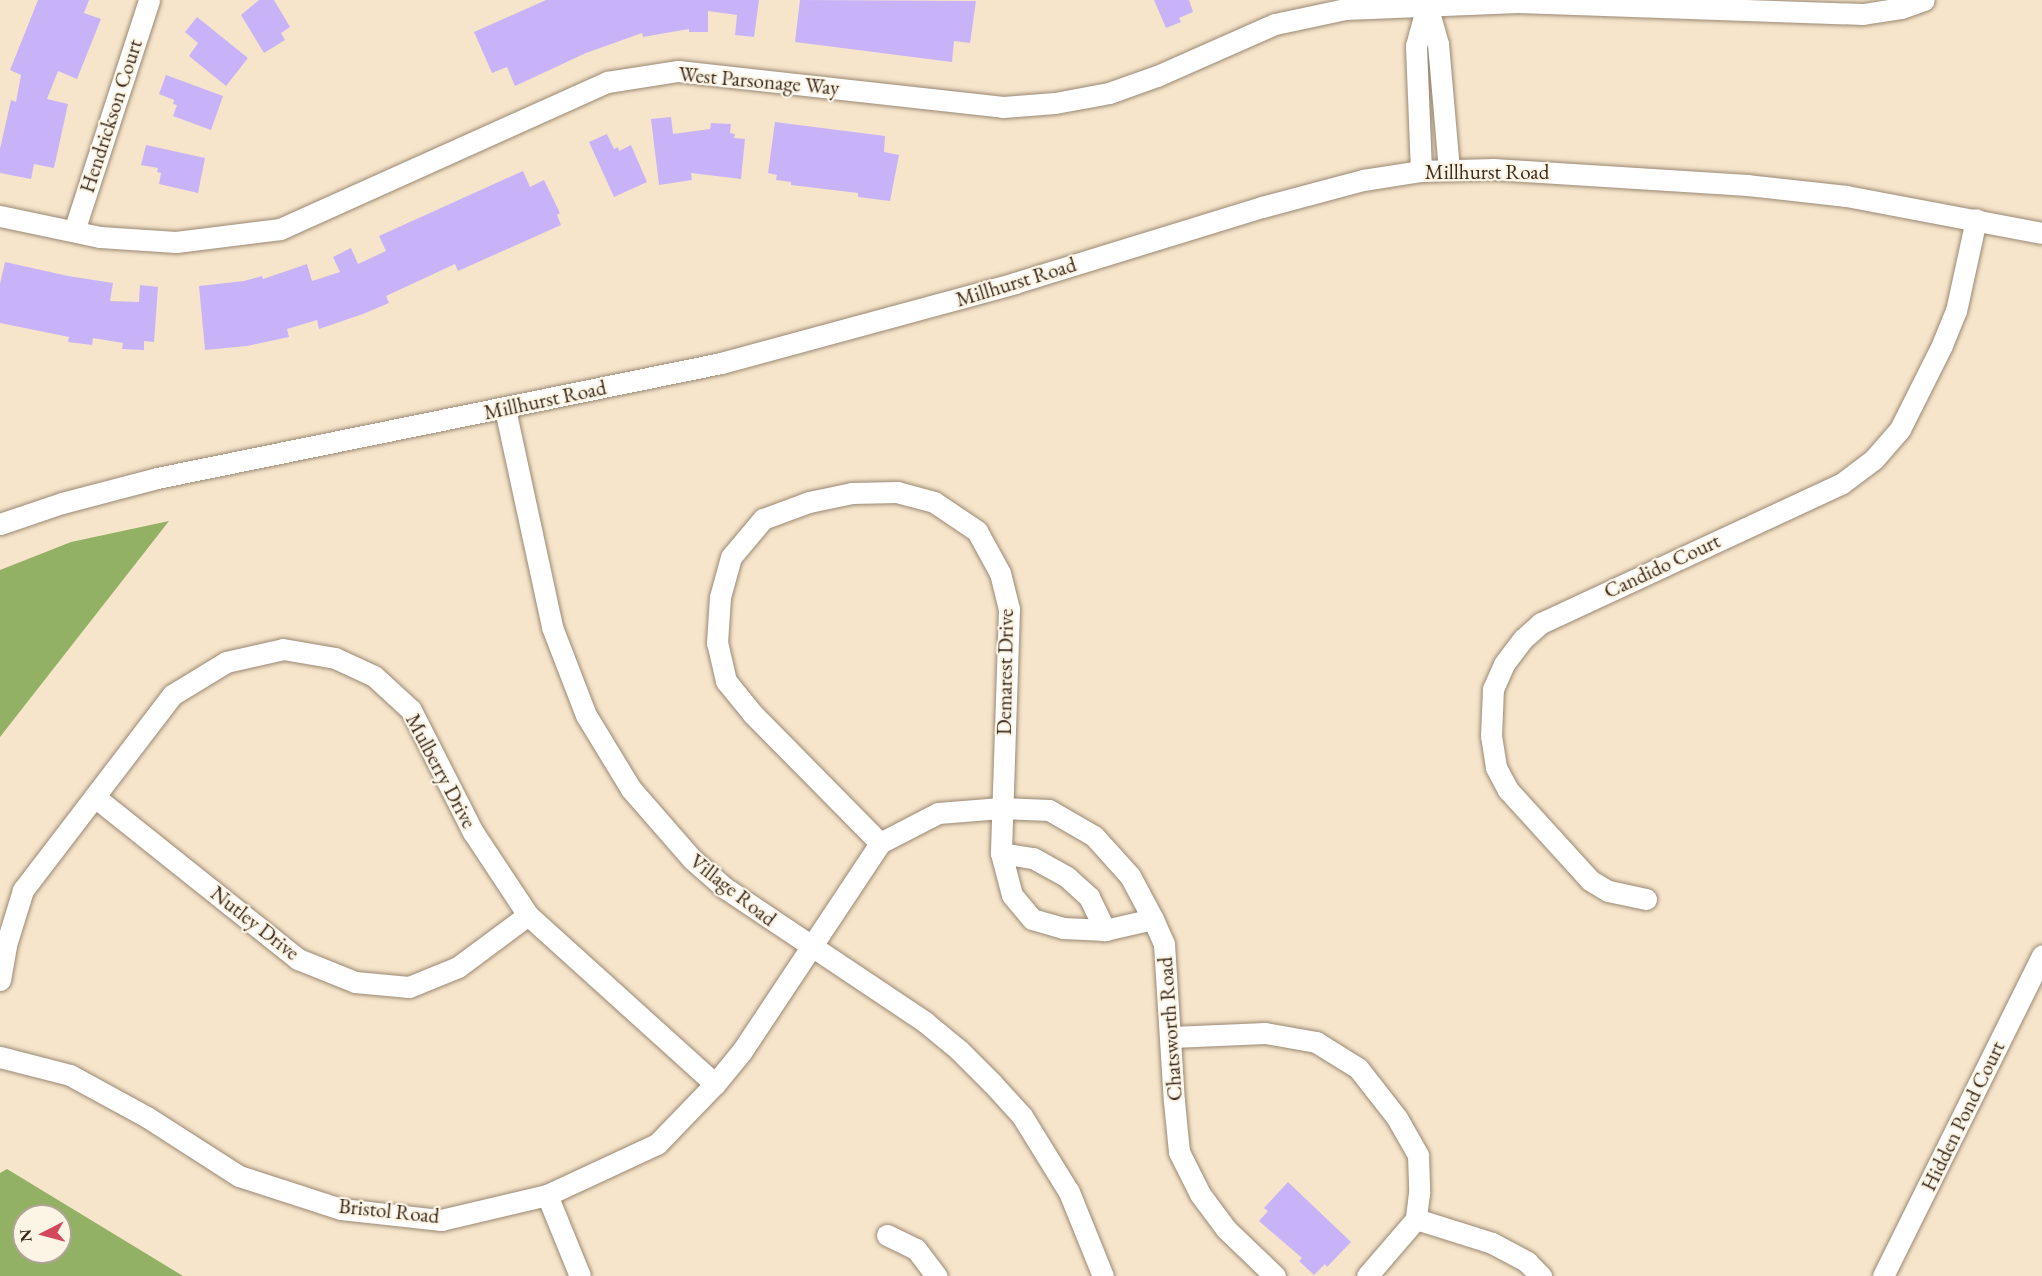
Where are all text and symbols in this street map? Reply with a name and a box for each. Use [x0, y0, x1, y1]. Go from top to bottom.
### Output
street label: Hendrickson Court [74, 36, 148, 196]
street label: West Parsonage Way [677, 61, 841, 101]
street label: Millhurst Road [1425, 159, 1549, 185]
street label: Millhurst Road [953, 252, 1079, 312]
street label: Millhurst Road [481, 375, 609, 425]
street label: Candido Court [1600, 528, 1724, 604]
street label: Demarest Drive [991, 609, 1019, 735]
street label: Mulberry Drive [400, 709, 482, 833]
street label: Village Road [685, 848, 781, 932]
street label: Nutley Drive [206, 881, 304, 965]
street label: Chatsworth Road [1152, 956, 1188, 1102]
street label: Hidden Pond Court [1916, 1037, 2010, 1195]
street label: Bristol Road [337, 1193, 441, 1229]
north arrow [12, 1204, 72, 1264]
text: N [14, 1228, 37, 1243]

